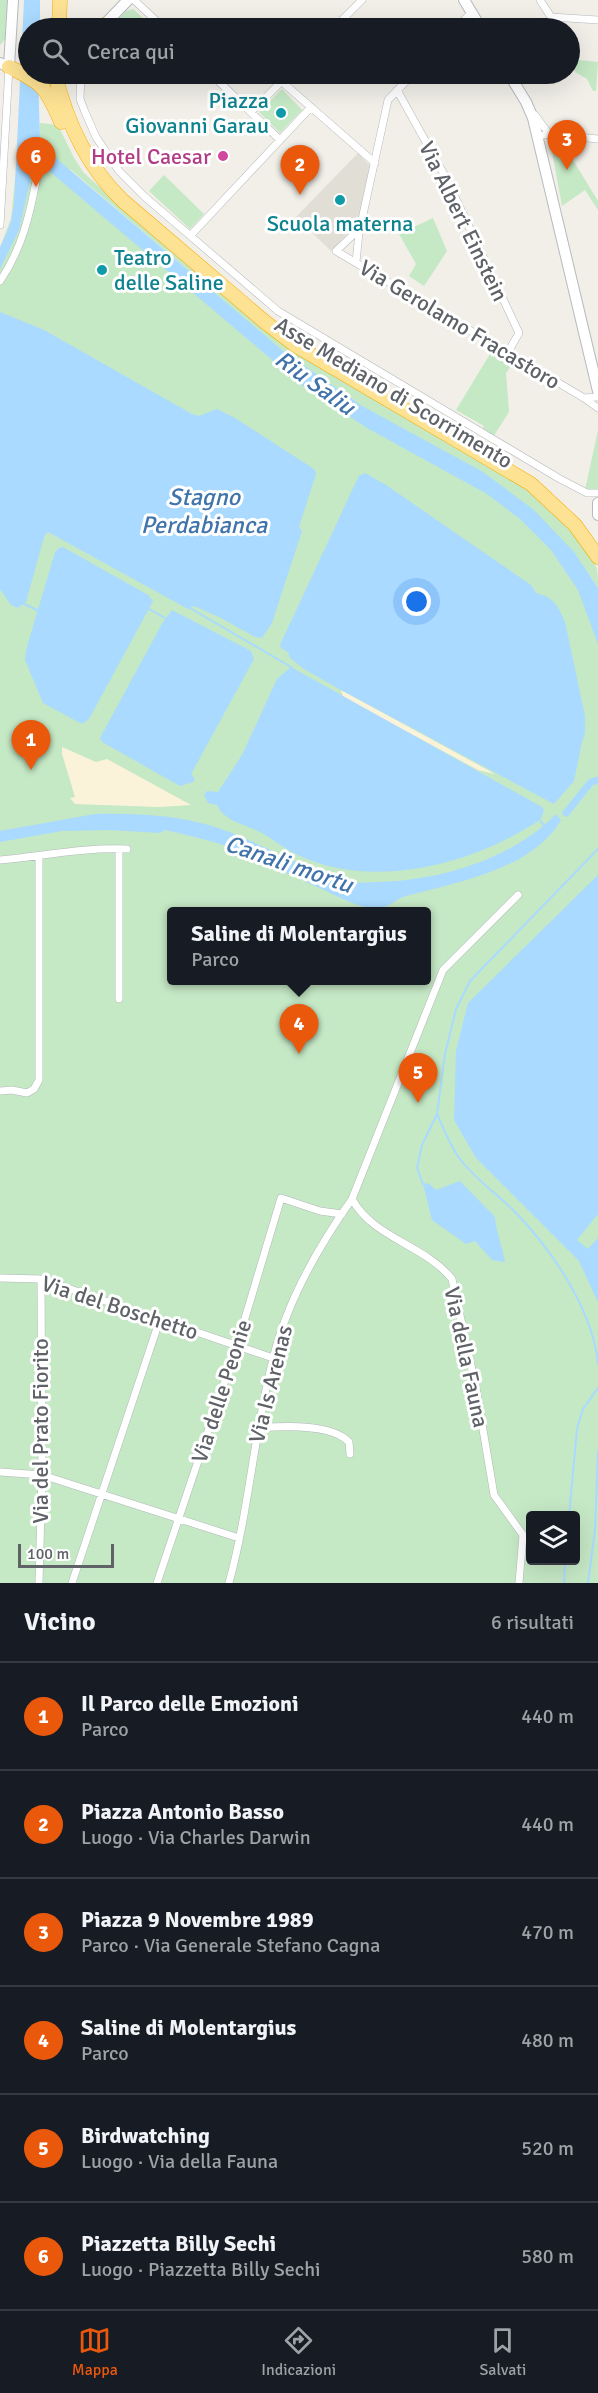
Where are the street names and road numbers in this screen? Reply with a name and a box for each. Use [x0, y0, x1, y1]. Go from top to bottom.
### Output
street label: Via Albert Einstein [413, 137, 514, 306]
street label: Via Gerolamo Fracastoro [354, 254, 565, 395]
street label: Asse Mediano di Scorrimento [270, 311, 518, 474]
street label: Via del Boschetto [38, 1269, 202, 1345]
street label: Via della Fauna [438, 1284, 495, 1430]
street label: Via delle Peonie [186, 1316, 257, 1466]
street label: Via Is Arenas [243, 1322, 298, 1446]
street label: Via del Prato Fiorito [27, 1338, 54, 1524]

